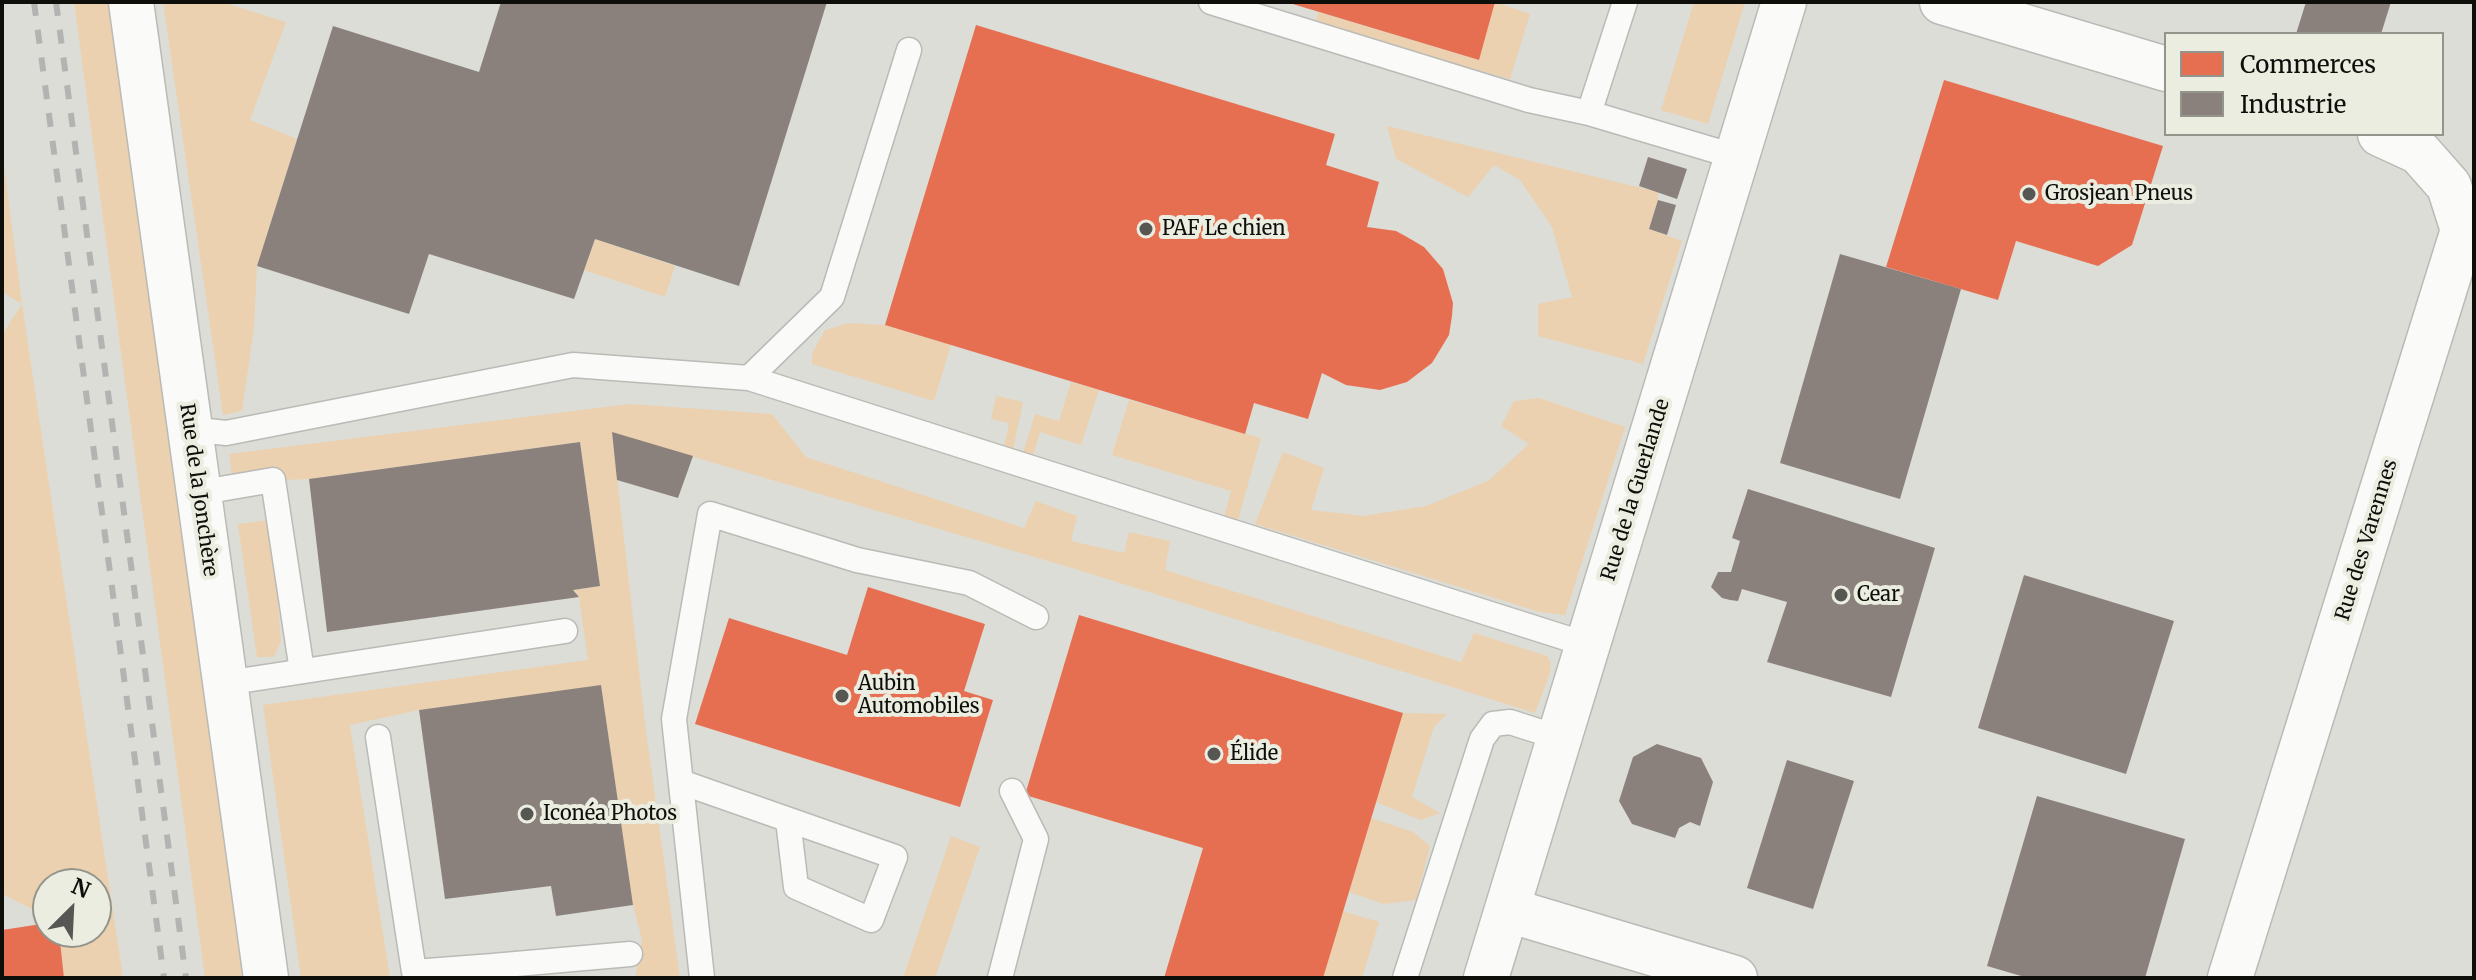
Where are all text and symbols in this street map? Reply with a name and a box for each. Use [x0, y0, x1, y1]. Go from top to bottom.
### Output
legend [2164, 32, 2444, 136]
text: Commerces [2240, 49, 2376, 80]
text: Industrie [2240, 89, 2346, 120]
place label: Grosjean Pneus [2045, 182, 2193, 206]
marker: Grosjean Pneus [2020, 185, 2038, 203]
place label: PAF Le chien [1162, 217, 1285, 241]
marker: PAF Le chien [1137, 220, 1155, 238]
street label: Rue de la Guerlande [1597, 396, 1675, 584]
street label: Rue de la Jonchère [174, 402, 222, 578]
street label: Rue des Varennes [2331, 456, 2403, 624]
place label: Cear [1857, 583, 1900, 607]
marker: Cear [1832, 586, 1850, 604]
place label: Aubin Automobiles [858, 672, 980, 719]
marker: Aubin Automobiles [833, 687, 851, 705]
place label: Élide [1230, 742, 1278, 766]
marker: Élide [1205, 745, 1223, 763]
place label: Iconéa Photos [543, 802, 677, 826]
marker: Iconéa Photos [518, 805, 536, 823]
north arrow [32, 868, 112, 948]
text: N [67, 872, 95, 904]

